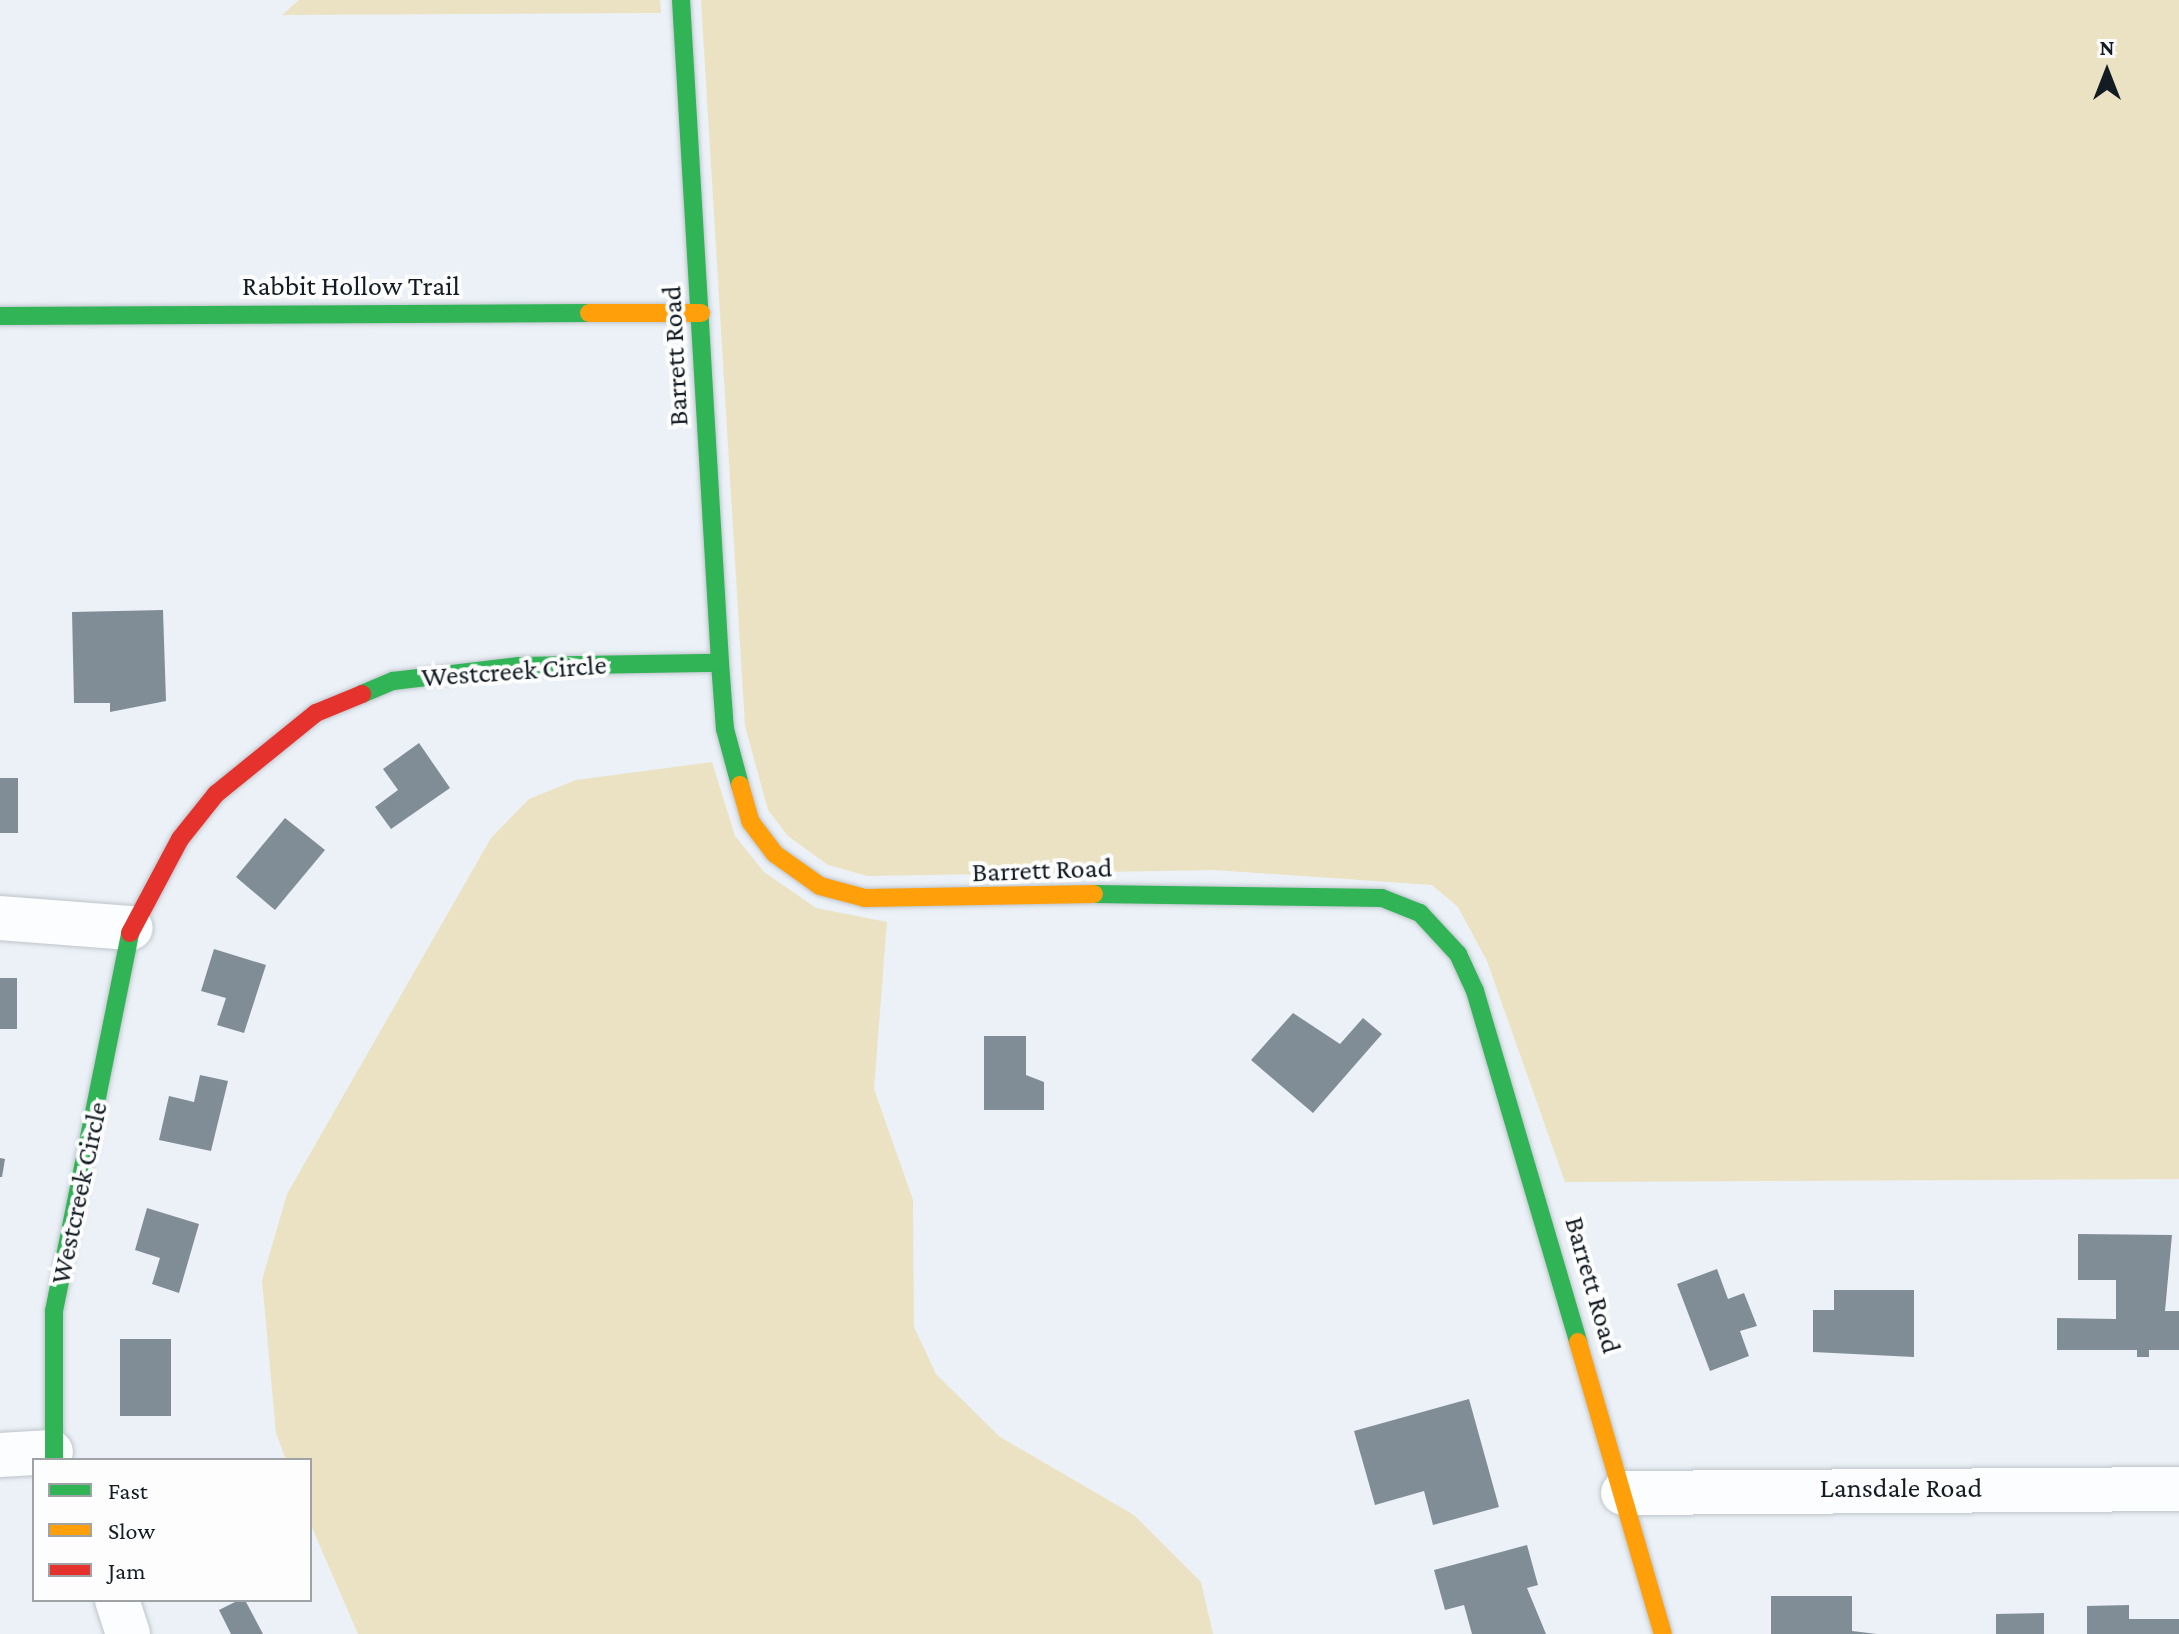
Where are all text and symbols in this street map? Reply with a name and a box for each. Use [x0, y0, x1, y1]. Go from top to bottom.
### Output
north arrow [2067, 32, 2147, 112]
text: N [2100, 35, 2115, 60]
street label: Rabbit Hollow Trail [242, 269, 460, 303]
street label: Barrett Road [655, 285, 695, 427]
street label: Westcreek Circle [420, 648, 608, 694]
street label: Barrett Road [971, 851, 1113, 889]
street label: Westcreek Circle [43, 1099, 115, 1287]
street label: Barrett Road [1557, 1213, 1629, 1357]
legend [32, 1458, 312, 1602]
street label: Lansdale Road [1820, 1471, 1982, 1505]
text: Fast [108, 1477, 148, 1504]
text: Slow [108, 1517, 155, 1544]
text: Jam [108, 1557, 146, 1584]

